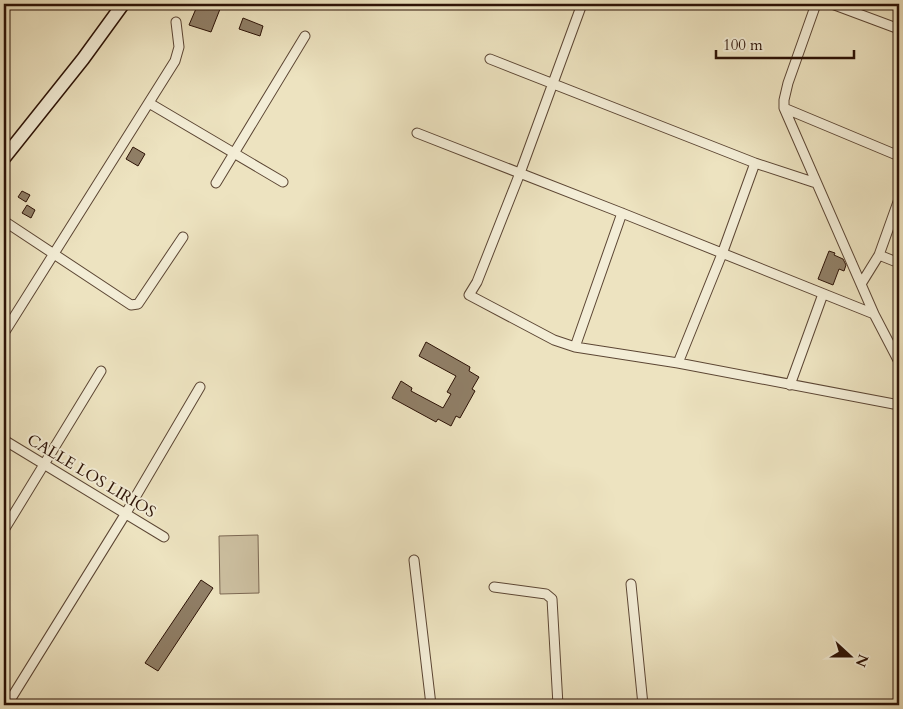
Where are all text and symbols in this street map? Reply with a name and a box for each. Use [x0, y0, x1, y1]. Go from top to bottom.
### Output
scale bar [716, 28, 853, 60]
text: 100 m [723, 35, 763, 55]
street label: CALLE LOS LIRIOS [23, 429, 160, 523]
north arrow [826, 632, 876, 682]
text: N [851, 651, 873, 670]

